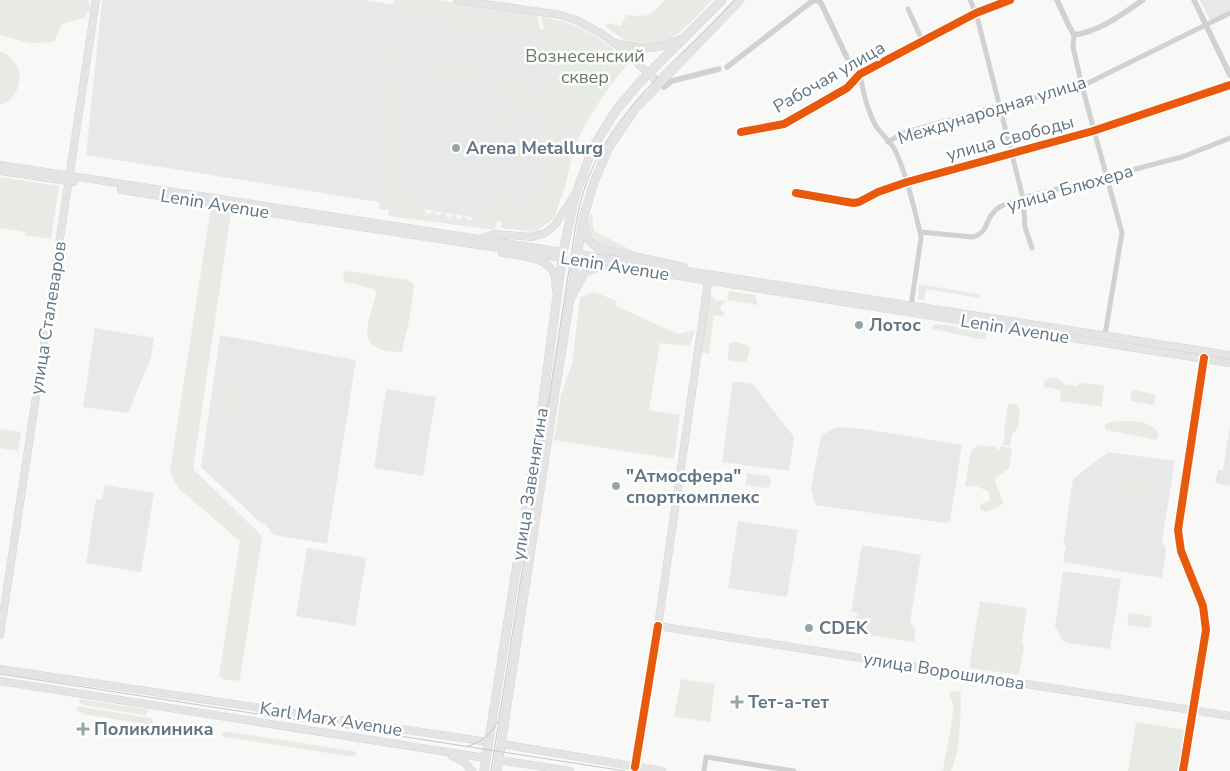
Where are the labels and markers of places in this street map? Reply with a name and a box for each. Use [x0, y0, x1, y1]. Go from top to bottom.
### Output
place label: Arena Metallurg [466, 136, 603, 160]
marker: Arena Metallurg [450, 142, 462, 154]
place label: Лотос [869, 313, 921, 337]
marker: Лотос [853, 319, 865, 331]
place label: "Атмосфера" спорткомплекс [626, 464, 760, 509]
marker: "Атмосфера" спорткомплекс [610, 480, 622, 492]
place label: CDEK [819, 616, 869, 640]
marker: CDEK [803, 622, 815, 634]
place label: Тет-а-тет [748, 690, 829, 714]
marker: Тет-а-тет [730, 695, 744, 709]
place label: Поликлиника [94, 717, 214, 741]
marker: Поликлиника [76, 722, 90, 736]

